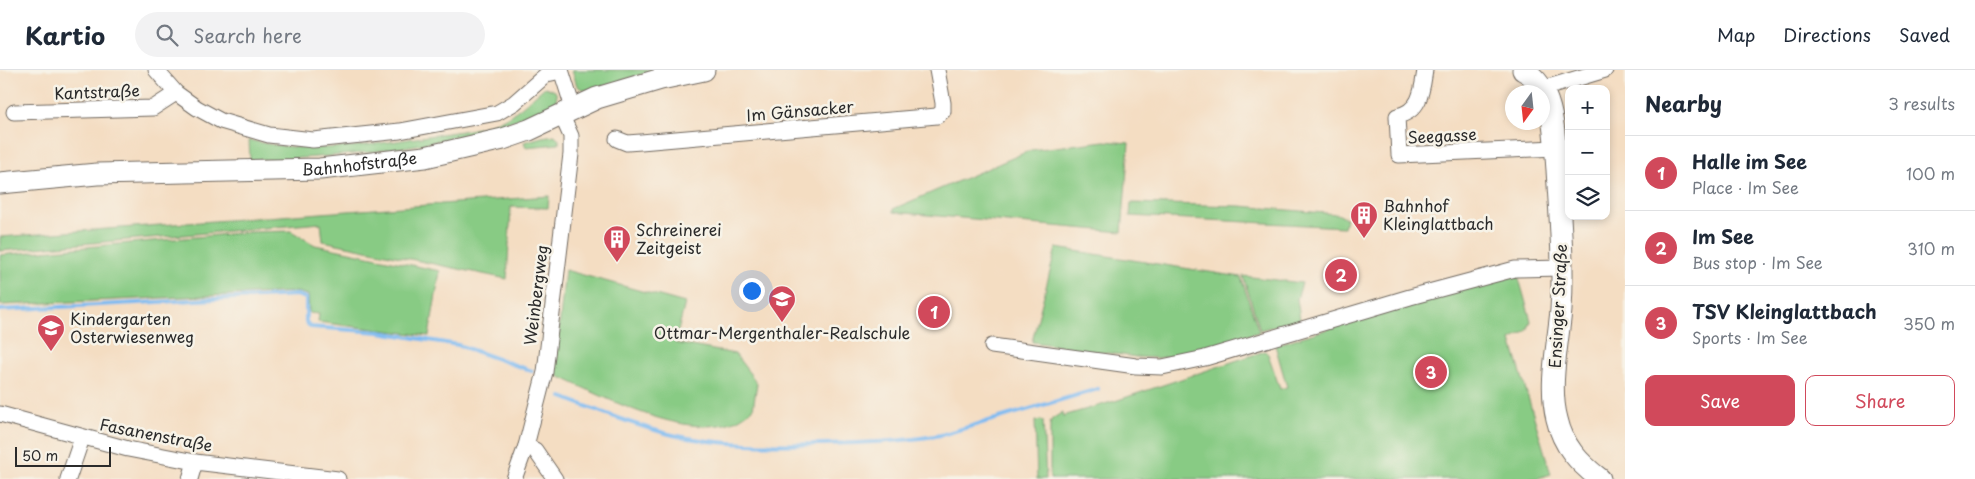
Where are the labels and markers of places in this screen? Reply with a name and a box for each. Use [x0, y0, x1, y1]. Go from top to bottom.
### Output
place label: Bahnhof Kleinglattbach [1383, 193, 1494, 235]
building icon: Bahnhof Kleinglattbach [1349, 200, 1379, 239]
place label: Schreinerei Zeitgeist [636, 217, 722, 259]
building icon: Schreinerei Zeitgeist [602, 224, 632, 263]
pin: 2 [1325, 256, 1357, 294]
school or university icon: Ottmar-Mergenthaler-Realschule [767, 284, 797, 323]
pin: 1 [918, 293, 950, 331]
place label: Kindergarten Osterwiesenweg [70, 306, 194, 348]
school or university icon: Kindergarten Osterwiesenweg [36, 313, 66, 352]
place label: Ottmar-Mergenthaler-Realschule [654, 320, 911, 344]
pin: 3 [1415, 353, 1447, 391]

